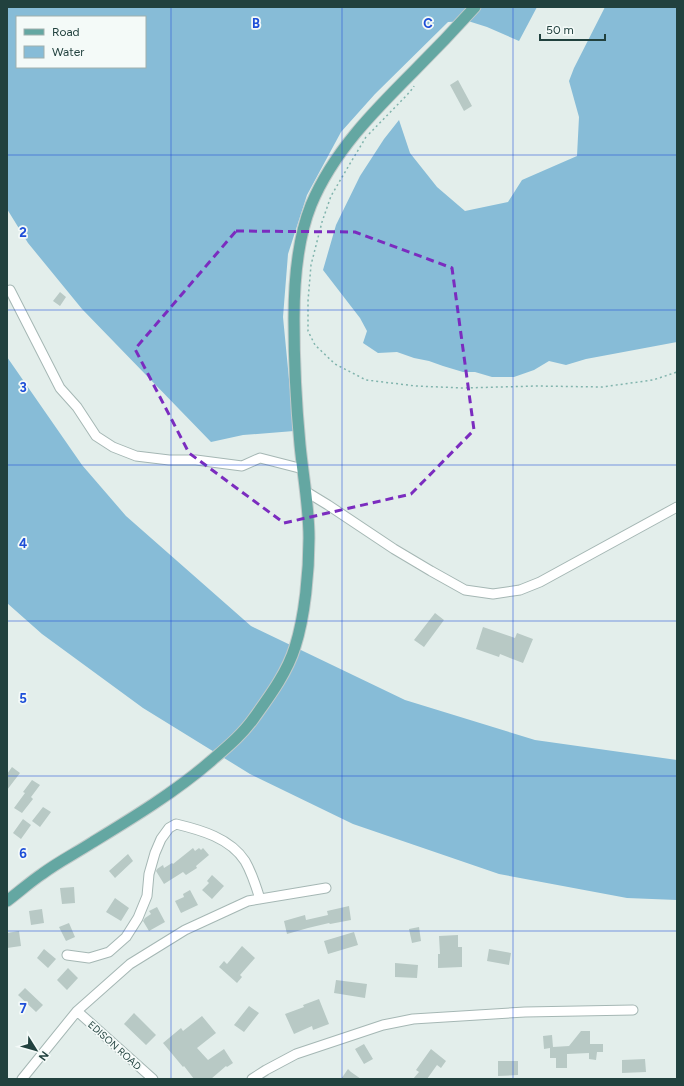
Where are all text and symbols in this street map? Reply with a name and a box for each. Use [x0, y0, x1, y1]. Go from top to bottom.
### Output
legend [16, 16, 146, 68]
text: B [252, 16, 260, 31]
text: C [423, 16, 433, 31]
scale bar [540, 16, 605, 42]
text: 50 m [546, 23, 574, 37]
text: Road [52, 25, 80, 39]
text: Water [52, 45, 84, 59]
text: 2 [19, 225, 27, 240]
text: 3 [19, 380, 27, 395]
text: 4 [19, 536, 27, 551]
text: 5 [19, 691, 27, 706]
text: 6 [19, 846, 27, 861]
text: 7 [19, 1001, 27, 1016]
street label: EDISON ROAD [85, 1018, 144, 1073]
north arrow [16, 1030, 56, 1070]
text: N [36, 1048, 51, 1063]

